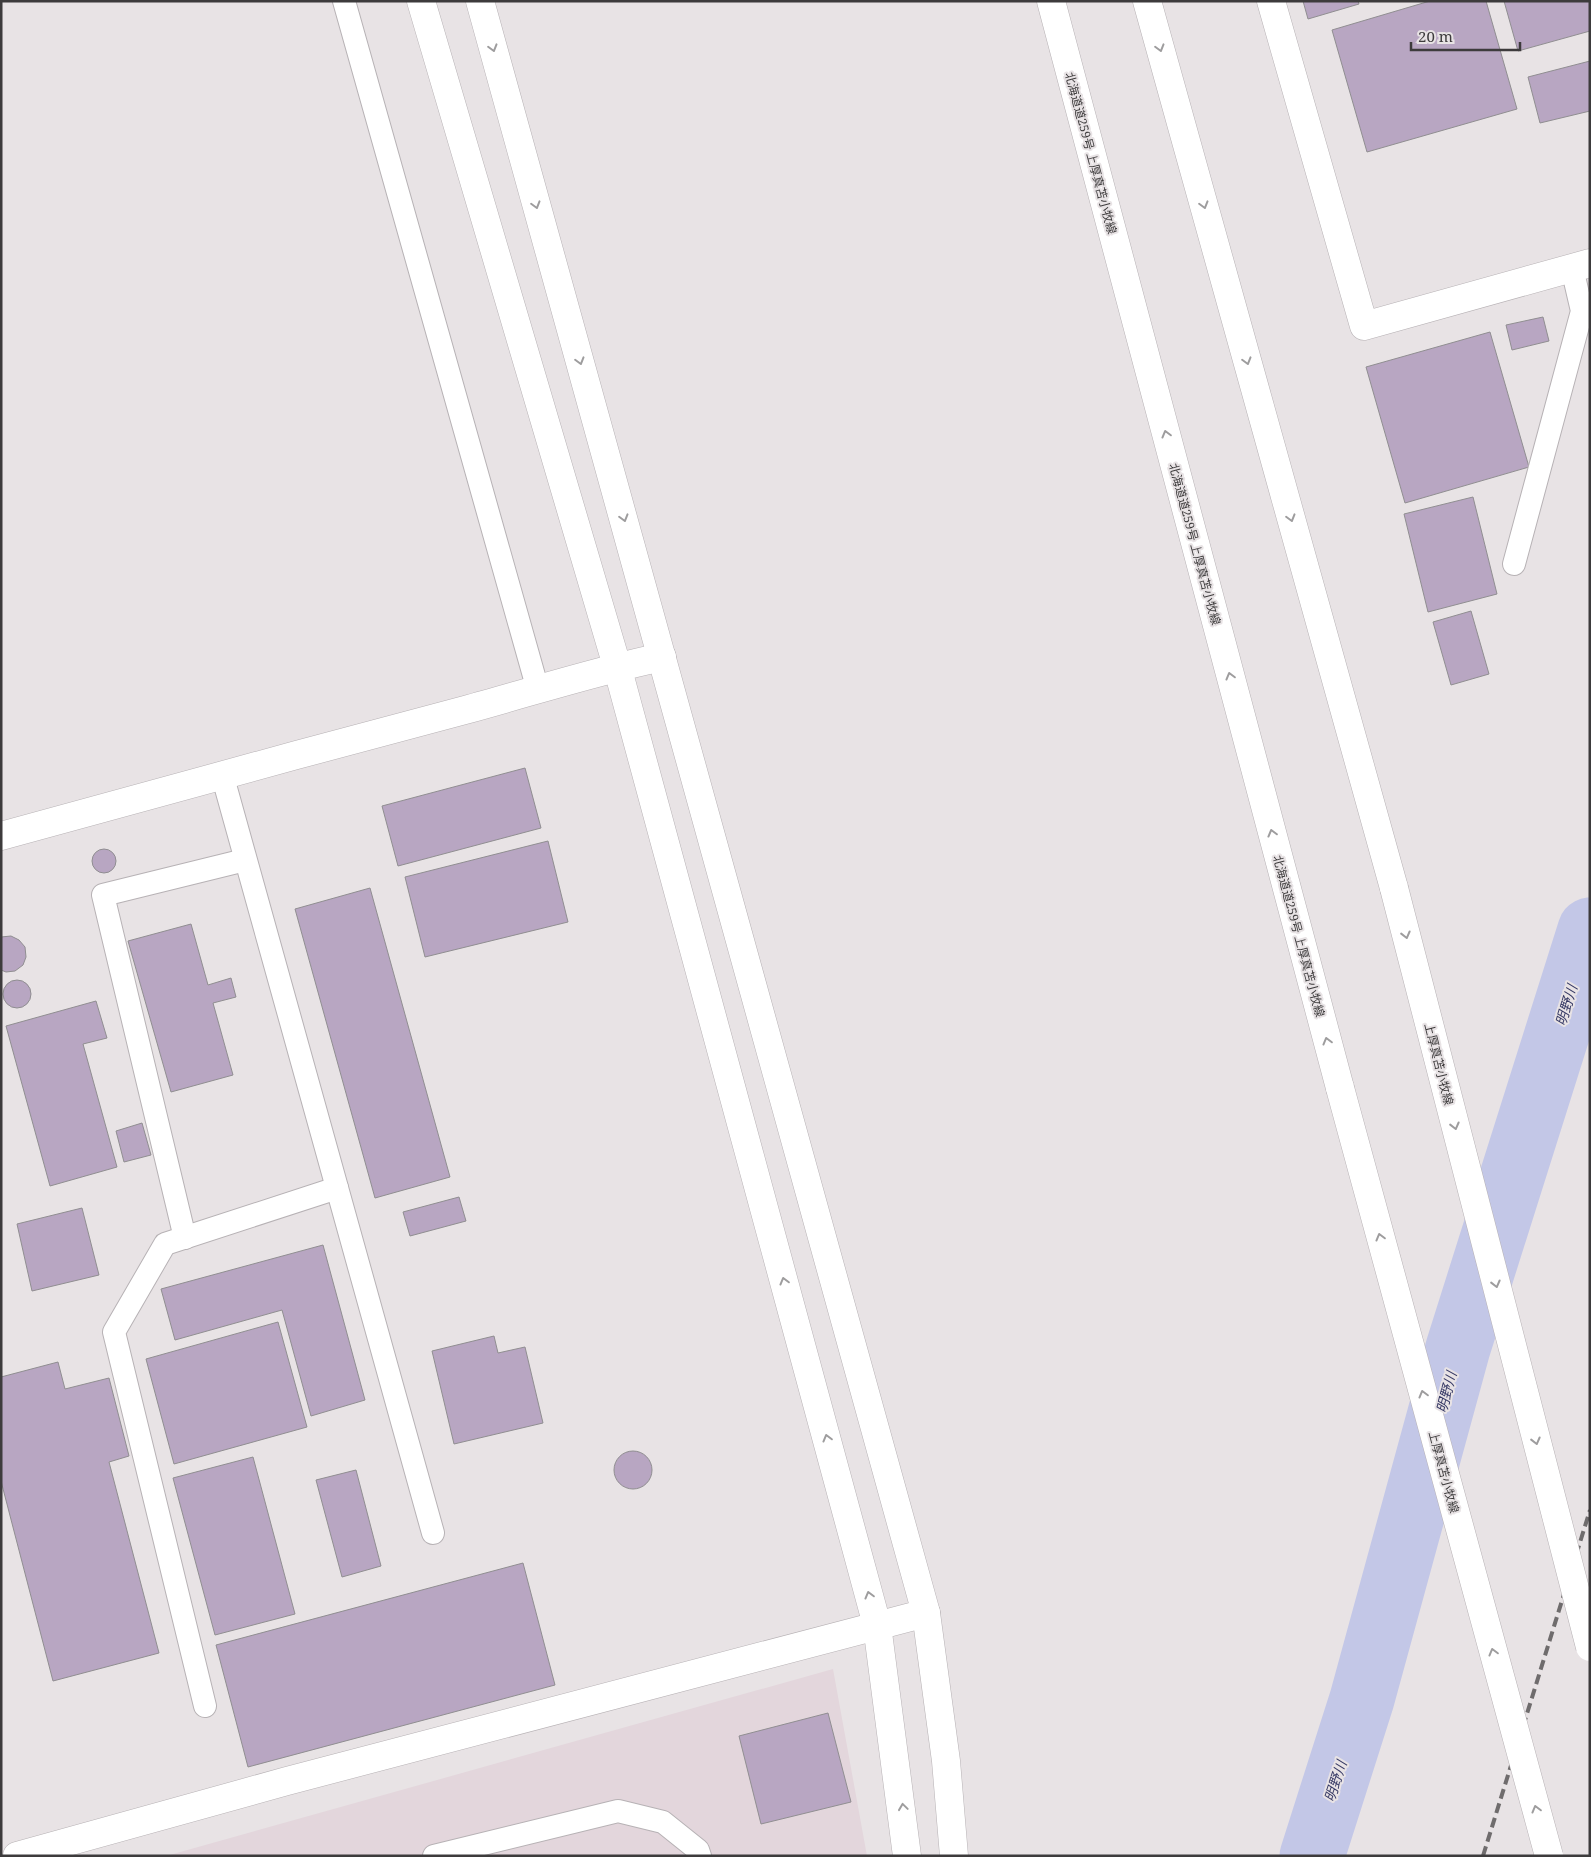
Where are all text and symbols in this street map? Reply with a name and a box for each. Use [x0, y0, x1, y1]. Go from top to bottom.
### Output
scale bar [1411, 20, 1520, 52]
text: 20 m [1418, 26, 1453, 46]
one-way arrow [487, 44, 497, 52]
one-way arrow [1155, 44, 1165, 52]
street label: 北海道道259号 上厚真苫小牧線 [1061, 70, 1121, 236]
one-way arrow [531, 200, 541, 208]
one-way arrow [1198, 200, 1208, 208]
one-way arrow [574, 357, 585, 366]
one-way arrow [1242, 357, 1252, 365]
one-way arrow [1161, 430, 1172, 439]
street label: 北海道道259号 上厚真苫小牧線 [1165, 461, 1225, 627]
one-way arrow [618, 513, 628, 521]
one-way arrow [1285, 513, 1295, 521]
one-way arrow [1225, 671, 1236, 680]
one-way arrow [1267, 828, 1278, 837]
street label: 北海道道259号 上厚真苫小牧線 [1269, 853, 1329, 1019]
one-way arrow [1400, 931, 1411, 940]
water label: 明野川 [1551, 980, 1582, 1028]
street label: 上厚真苫小牧線 [1421, 1021, 1457, 1107]
one-way arrow [1323, 1037, 1333, 1045]
one-way arrow [1449, 1122, 1460, 1131]
one-way arrow [1376, 1233, 1386, 1242]
one-way arrow [779, 1277, 790, 1286]
one-way arrow [1490, 1279, 1501, 1288]
water label: 明野川 [1431, 1367, 1461, 1415]
one-way arrow [1418, 1389, 1429, 1398]
street label: 上厚真苫小牧線 [1425, 1429, 1463, 1515]
one-way arrow [822, 1435, 832, 1443]
one-way arrow [1531, 1436, 1541, 1444]
one-way arrow [864, 1591, 875, 1600]
one-way arrow [1489, 1648, 1499, 1656]
water label: 明野川 [1319, 1756, 1351, 1804]
one-way arrow [898, 1803, 908, 1812]
one-way arrow [1531, 1804, 1542, 1813]

